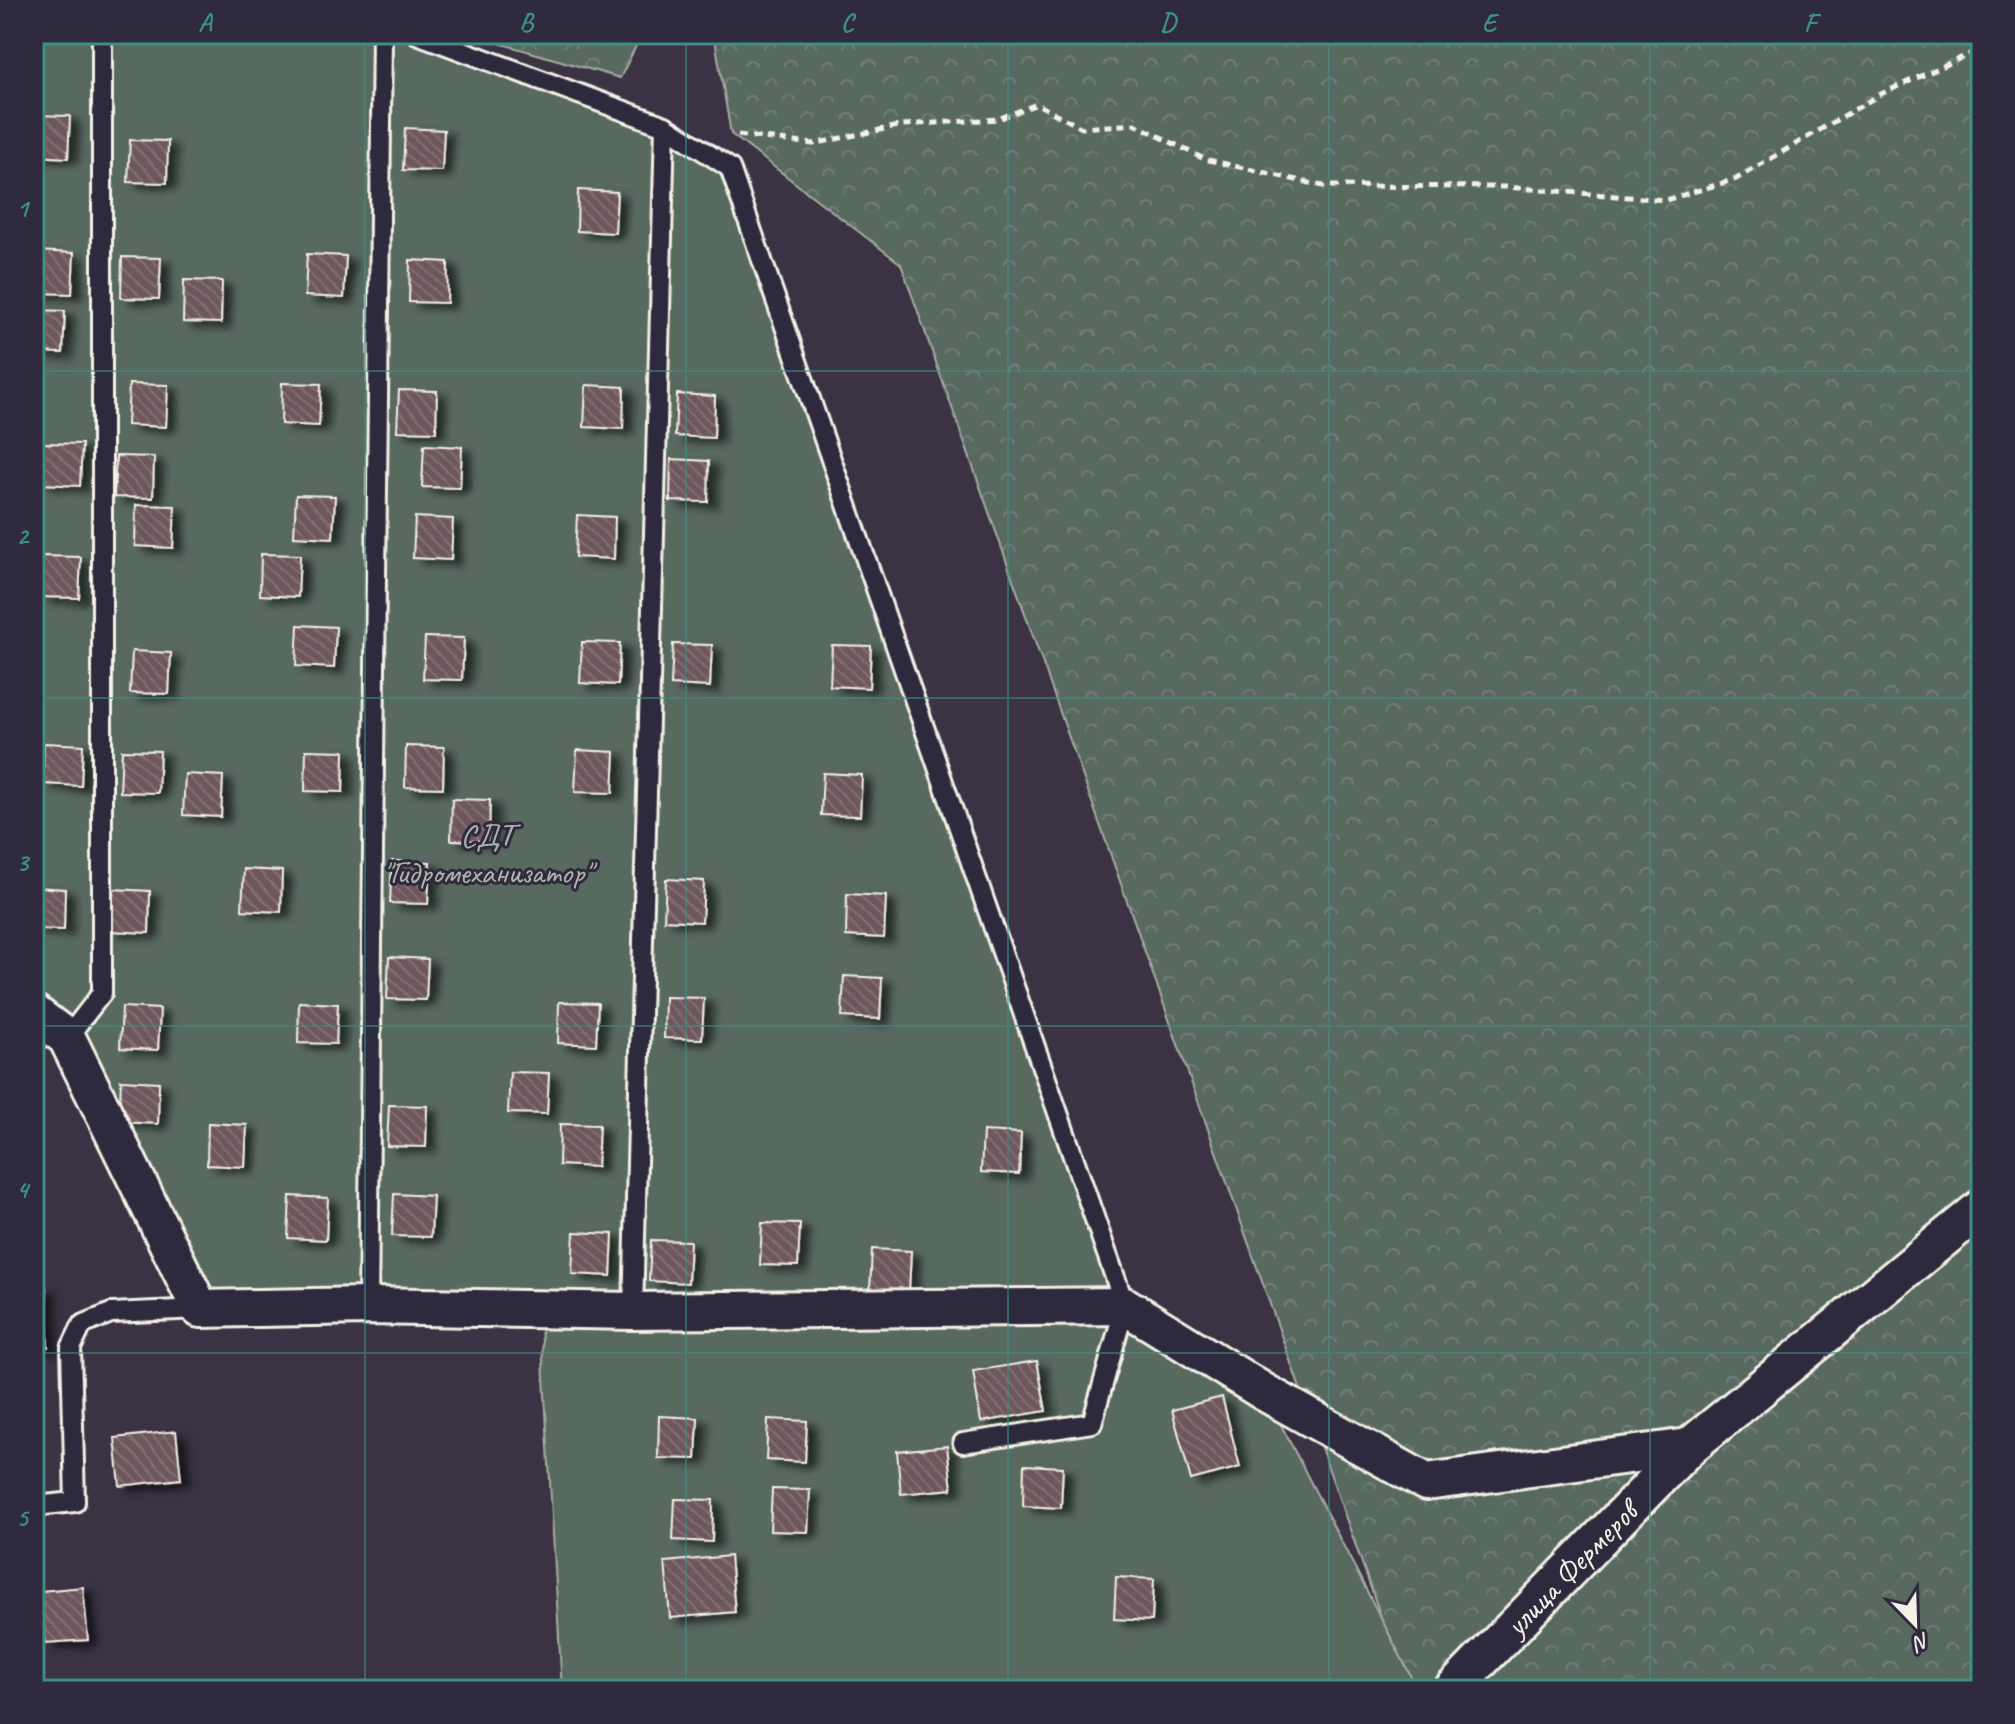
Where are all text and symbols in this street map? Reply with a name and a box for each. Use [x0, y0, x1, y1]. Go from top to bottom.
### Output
text: A [198, 6, 213, 39]
text: B [519, 6, 535, 39]
text: C [841, 6, 857, 39]
text: D [1160, 6, 1178, 39]
text: E [1482, 6, 1500, 39]
text: F [1804, 6, 1822, 39]
text: 1 [16, 192, 31, 225]
text: 2 [16, 519, 30, 552]
park label: СДТ "Гидромеханизатор" [382, 815, 598, 893]
text: 3 [16, 846, 30, 879]
text: 4 [16, 1173, 31, 1206]
street label: улица Фермеров [1494, 1488, 1650, 1646]
text: 5 [16, 1501, 30, 1534]
north arrow [1875, 1584, 1955, 1664]
text: N [1908, 1626, 1934, 1658]

